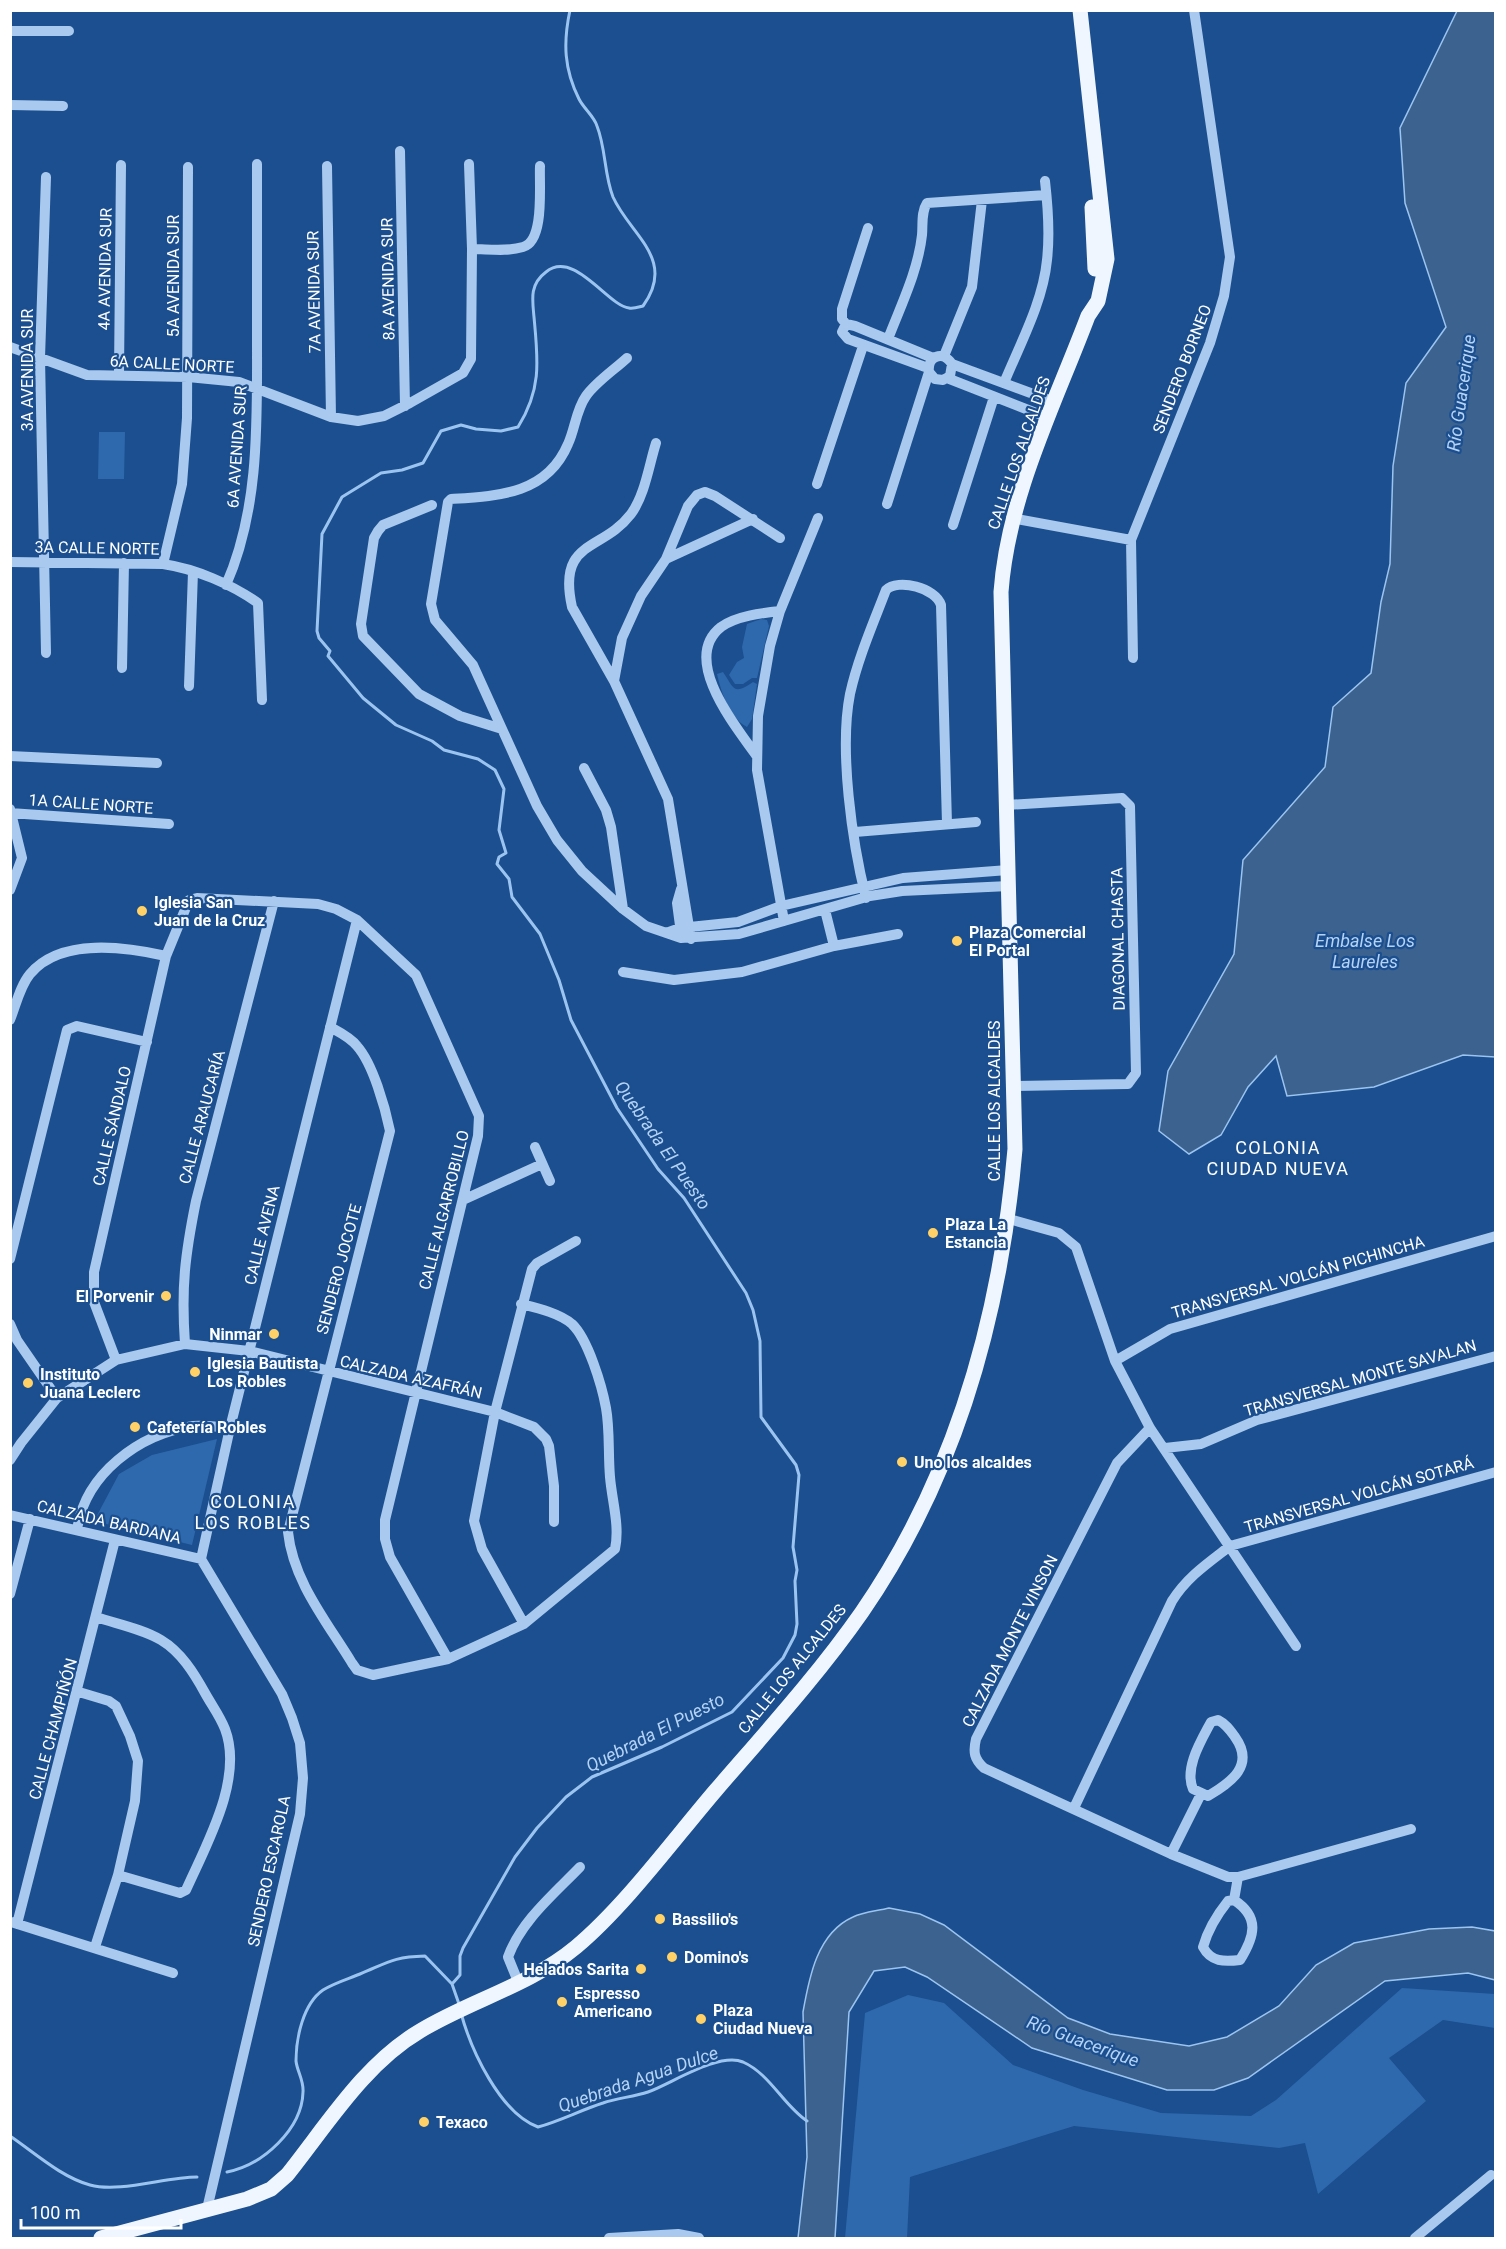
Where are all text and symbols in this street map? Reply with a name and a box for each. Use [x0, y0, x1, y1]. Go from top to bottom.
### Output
street label: 4A AVENIDA SUR [94, 207, 116, 331]
street label: 5A AVENIDA SUR [164, 215, 183, 337]
street label: 8A AVENIDA SUR [377, 217, 399, 341]
street label: 7A AVENIDA SUR [303, 230, 325, 354]
street label: SENDERO BORNEO [1149, 302, 1215, 436]
street label: 3A AVENIDA SUR [18, 309, 37, 431]
water label: Río Guacerique [1442, 333, 1480, 453]
street label: 6A CALLE NORTE [109, 351, 235, 377]
street label: CALLE LOS ALCALDES [984, 374, 1054, 532]
street label: 6A AVENIDA SUR [223, 385, 251, 509]
street label: 3A CALLE NORTE [34, 537, 160, 559]
street label: 1A CALLE NORTE [28, 790, 154, 818]
street label: DIAGONAL CHASTA [1107, 867, 1129, 1011]
place label: Iglesia San Juan de la Cruz [154, 893, 265, 930]
marker: Iglesia San Juan de la Cruz [135, 904, 149, 918]
place label: Plaza Comercial El Portal [969, 923, 1086, 960]
water label: Embalse Los Laureles [1315, 930, 1415, 972]
marker: Plaza Comercial El Portal [950, 934, 964, 948]
street label: CALLE LOS ALCALDES [985, 1021, 1004, 1181]
street label: CALLE ARAUCARÍA [175, 1047, 229, 1186]
street label: CALLE SÁNDALO [89, 1064, 135, 1188]
water label: Quebrada El Puesto [611, 1077, 715, 1214]
street label: CALLE ALGARROBILLO [415, 1128, 473, 1292]
district label: COLONIA CIUDAD NUEVA [1206, 1137, 1350, 1179]
street label: CALLE AVENA [240, 1183, 284, 1287]
street label: SENDERO JOCOTE [312, 1202, 366, 1336]
place label: Plaza La Estancia [945, 1215, 1007, 1252]
marker: Plaza La Estancia [926, 1226, 940, 1240]
street label: TRANSVERSAL VOLCÁN PICHINCHA [1169, 1232, 1427, 1322]
place label: El Porvenir [76, 1287, 154, 1306]
marker: El Porvenir [159, 1289, 173, 1303]
place label: Ninmar [209, 1325, 262, 1344]
marker: Ninmar [267, 1327, 281, 1341]
street label: TRANSVERSAL MONTE SAVALAN [1241, 1336, 1479, 1420]
street label: CALZADA AZAFRÁN [338, 1351, 484, 1403]
place label: Iglesia Bautista Los Robles [207, 1354, 319, 1391]
place label: Instituto Juana Leclerc [40, 1365, 141, 1402]
marker: Iglesia Bautista Los Robles [188, 1365, 202, 1379]
marker: Instituto Juana Leclerc [21, 1376, 35, 1390]
place label: Cafetería Robles [147, 1418, 266, 1437]
marker: Cafetería Robles [128, 1420, 142, 1434]
place label: Uno los alcaldes [914, 1453, 1032, 1472]
street label: TRANSVERSAL VOLCÁN SOTARÁ [1242, 1453, 1476, 1537]
marker: Uno los alcaldes [895, 1455, 909, 1469]
district label: COLONIA LOS ROBLES [195, 1491, 311, 1533]
street label: CALZADA BARDANA [35, 1496, 183, 1548]
street label: CALZADA MONTE VINSON [958, 1552, 1062, 1730]
street label: CALLE LOS ALCALDES [734, 1601, 850, 1737]
street label: CALLE CHAMPIÑÓN [24, 1656, 81, 1802]
water label: Quebrada El Puesto [582, 1688, 728, 1776]
street label: SENDERO ESCAROLA [244, 1793, 294, 1948]
place label: Bassilio's [672, 1910, 738, 1929]
marker: Bassilio's [653, 1912, 667, 1926]
place label: Domino's [684, 1948, 749, 1967]
marker: Domino's [665, 1950, 679, 1964]
place label: Helados Sarita [524, 1960, 629, 1979]
marker: Helados Sarita [634, 1962, 648, 1976]
place label: Espresso Americano [574, 1984, 652, 2021]
marker: Espresso Americano [555, 1995, 569, 2009]
place label: Plaza Ciudad Nueva [713, 2001, 813, 2038]
water label: Río Guacerique [1024, 2011, 1142, 2071]
marker: Plaza Ciudad Nueva [694, 2012, 708, 2026]
water label: Quebrada Agua Dulce [555, 2042, 721, 2116]
place label: Texaco [436, 2113, 488, 2132]
marker: Texaco [417, 2115, 431, 2129]
scale bar [21, 2192, 182, 2230]
text: 100 m [30, 2202, 81, 2223]

